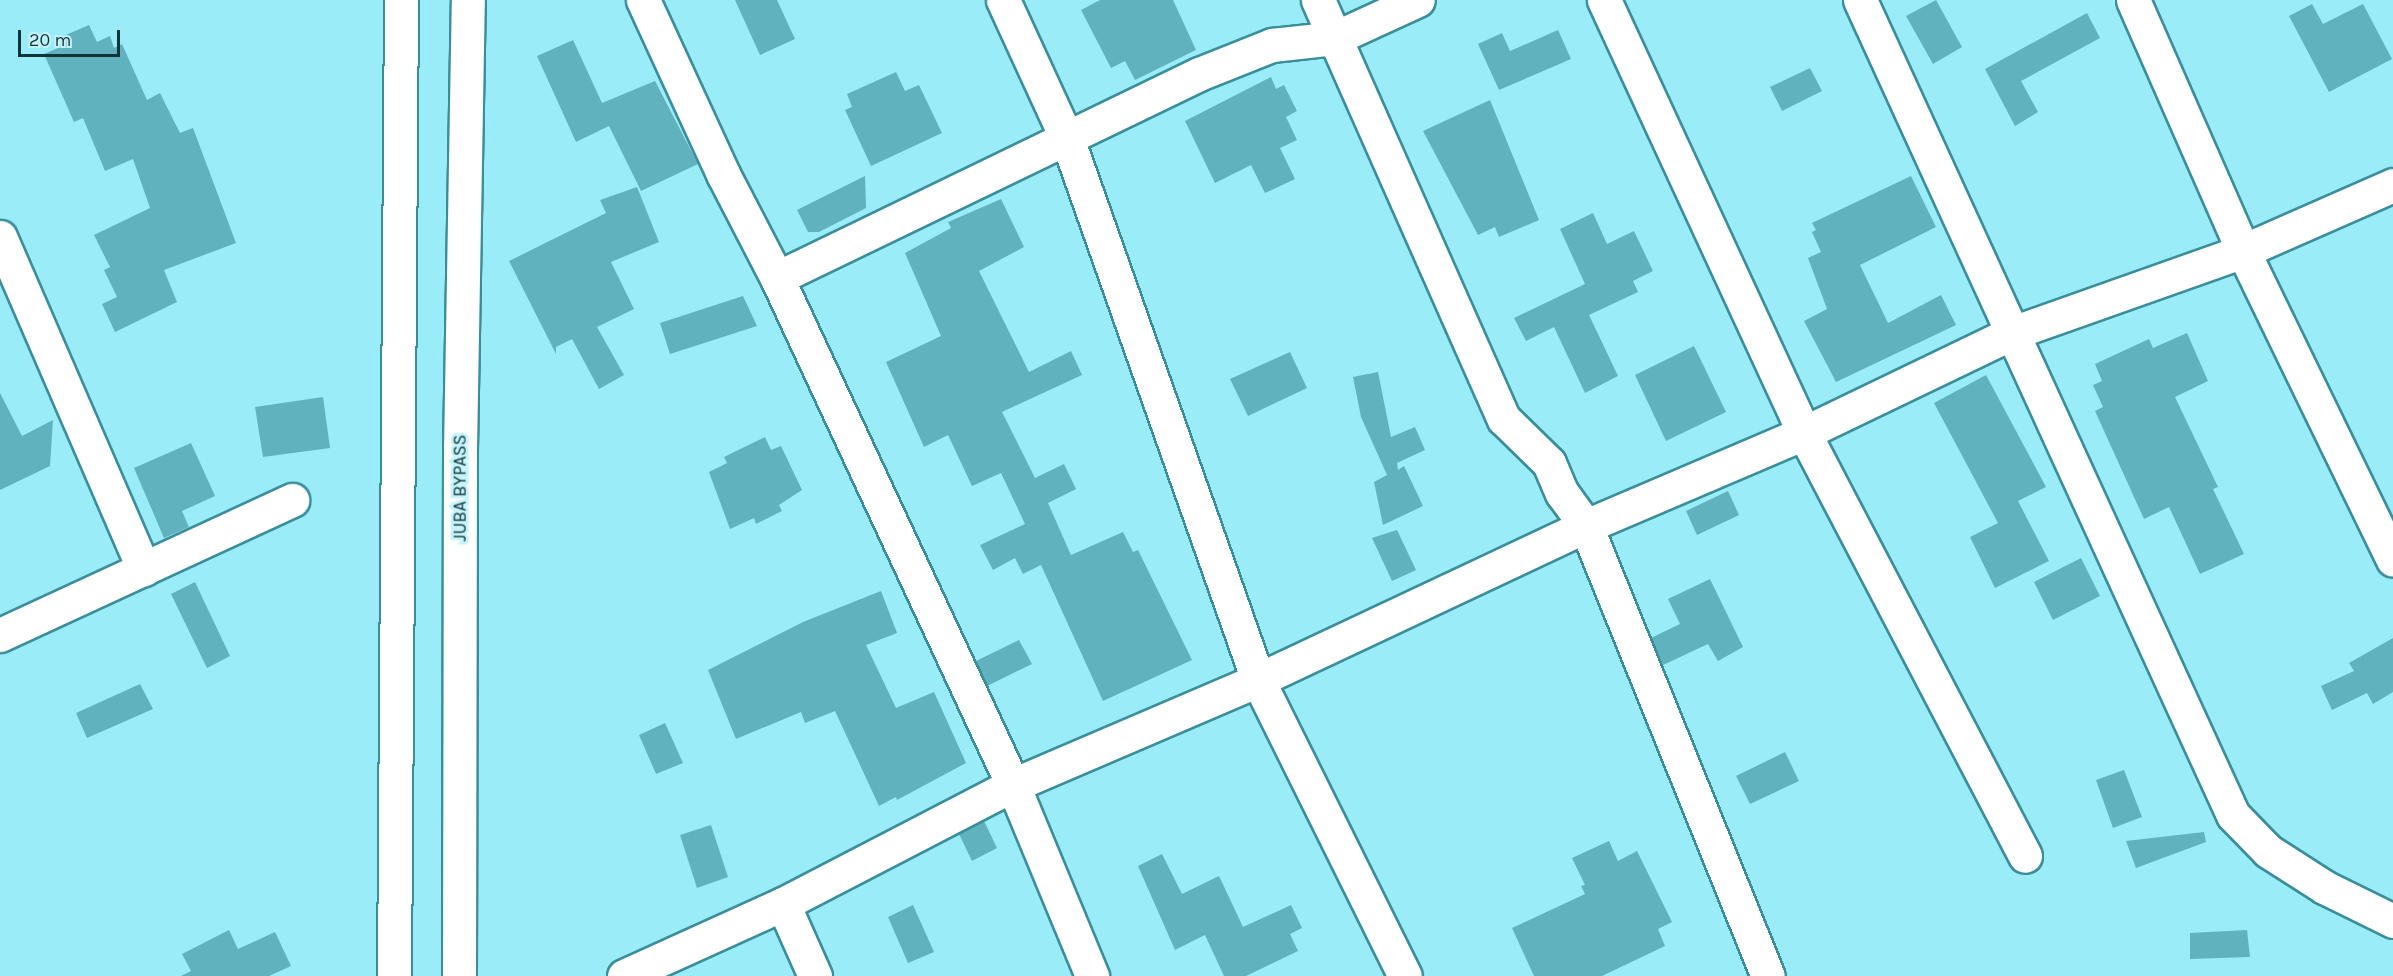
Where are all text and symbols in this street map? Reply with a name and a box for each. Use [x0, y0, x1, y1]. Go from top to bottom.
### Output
scale bar [21, 18, 123, 56]
text: 20 m [29, 29, 71, 51]
street label: JUBA BYPASS [449, 434, 471, 542]

